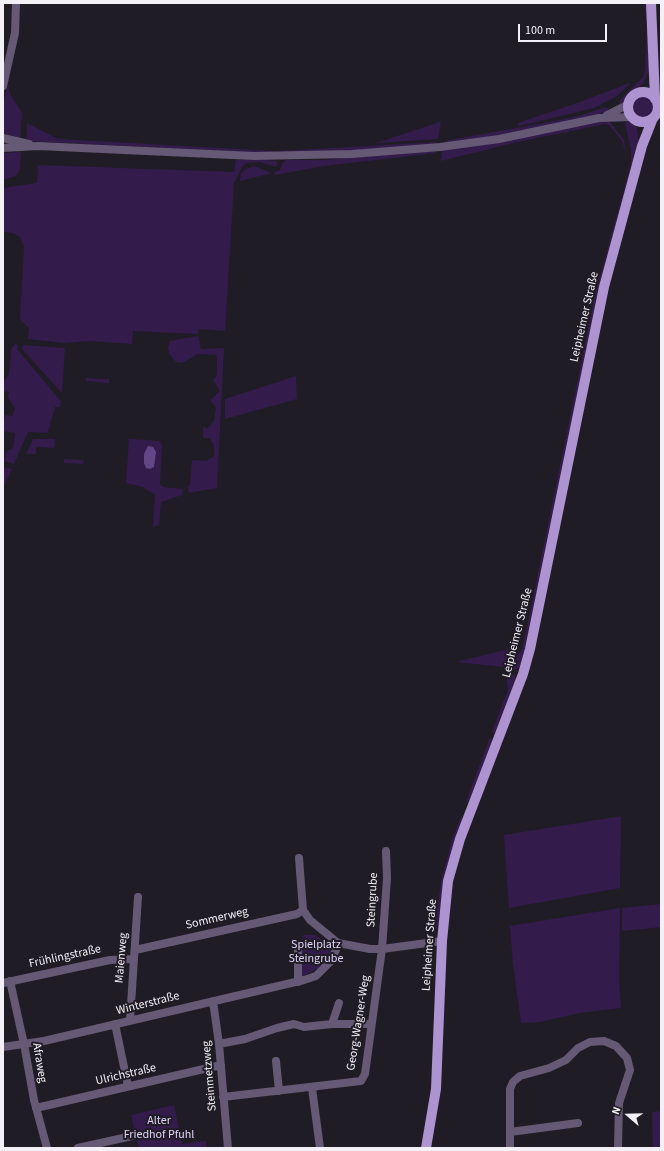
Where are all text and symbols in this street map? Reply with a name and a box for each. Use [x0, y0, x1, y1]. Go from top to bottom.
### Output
scale bar [520, 16, 609, 42]
text: 100 m [525, 22, 555, 39]
street label: Leipheimer Straße [568, 271, 602, 363]
street label: Leipheimer Straße [500, 587, 536, 679]
street label: Steingrube [364, 872, 382, 928]
street label: Leipheimer Straße [420, 899, 440, 991]
street label: Sommerweg [184, 905, 250, 933]
street label: Maienweg [113, 932, 131, 984]
park label: Spielplatz Steingrube [289, 938, 343, 966]
street label: Frühlingstraße [28, 942, 102, 972]
street label: Georg-Wagner-Weg [344, 974, 374, 1072]
street label: Winterstraße [115, 989, 181, 1019]
street label: Steinmetzweg [200, 1040, 220, 1112]
street label: Afraweg [28, 1042, 50, 1084]
street label: Ulrichstraße [94, 1061, 158, 1089]
north arrow [608, 1095, 648, 1135]
text: N [608, 1105, 625, 1117]
park label: Alter Friedhof Pfuhl [124, 1114, 194, 1142]

